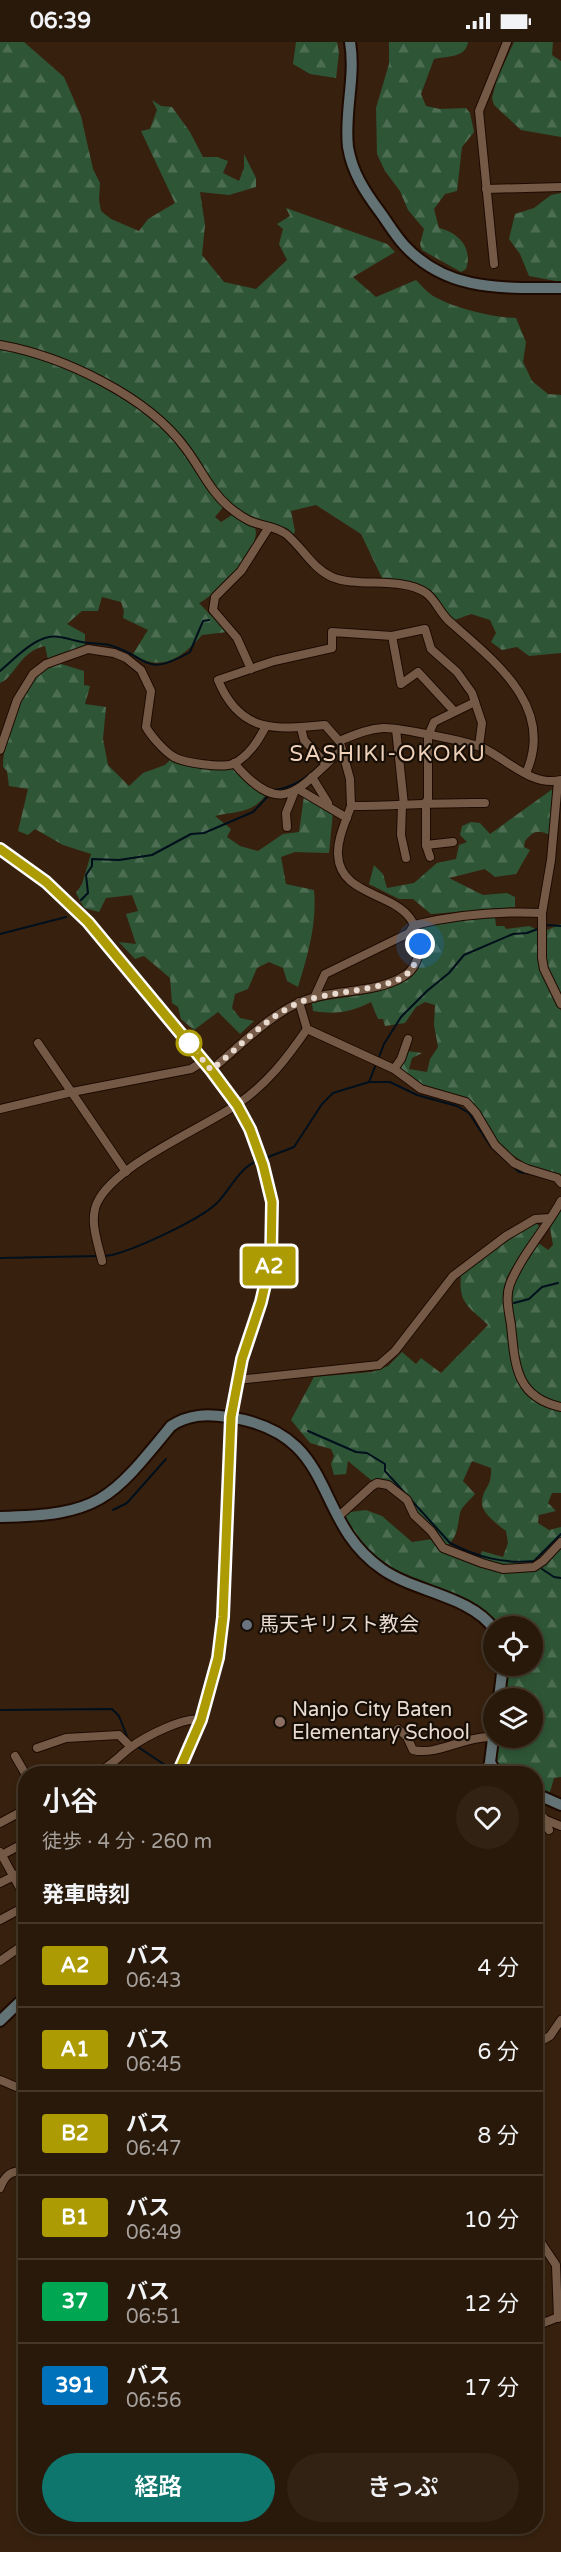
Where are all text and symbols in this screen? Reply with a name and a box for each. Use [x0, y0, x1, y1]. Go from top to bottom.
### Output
text: 06:39 [30, 8, 91, 34]
district label: SASHIKI-OKOKU [289, 741, 487, 767]
your location [405, 929, 435, 959]
unlabelled marker [176, 1030, 202, 1056]
line badge: A2 [242, 1246, 296, 1286]
text: A2 [255, 1254, 283, 1279]
place label: 馬天キリスト教会 [259, 1613, 419, 1637]
map controls [483, 1616, 543, 1748]
button: locate [483, 1616, 543, 1676]
marker: 馬天キリスト教会 [240, 1618, 254, 1632]
button: layers [483, 1688, 543, 1748]
place label: Nanjo City Baten Elementary School [292, 1698, 470, 1745]
marker: Nanjo City Baten Elementary School [273, 1715, 287, 1729]
text: 小谷 [42, 1785, 98, 1819]
button: heart [456, 1786, 519, 1849]
text: 徒歩 · 4 分 · 260 m [42, 1830, 212, 1854]
text: 発車時刻 [42, 1882, 130, 1908]
text: バス [126, 1943, 170, 1969]
text: A2 [61, 1953, 89, 1978]
text: 4 分 [477, 1955, 519, 1981]
text: 06:43 [126, 1969, 181, 1993]
text: バス [126, 2027, 170, 2053]
text: A1 [61, 2037, 89, 2062]
text: 6 分 [477, 2039, 519, 2065]
text: 06:45 [126, 2053, 181, 2077]
text: バス [126, 2111, 170, 2137]
text: B2 [61, 2121, 89, 2146]
text: 8 分 [477, 2123, 519, 2149]
text: 06:47 [126, 2137, 181, 2161]
text: バス [126, 2195, 170, 2221]
text: B1 [61, 2205, 89, 2230]
text: 10 分 [464, 2207, 519, 2233]
text: 06:49 [126, 2221, 181, 2245]
text: バス [126, 2279, 170, 2305]
text: 37 [62, 2289, 88, 2314]
text: 12 分 [464, 2291, 519, 2317]
text: 06:51 [126, 2305, 181, 2329]
text: バス [126, 2363, 170, 2389]
text: 391 [55, 2373, 95, 2398]
text: 17 分 [464, 2375, 519, 2401]
text: 06:56 [126, 2389, 181, 2413]
button: 経路 [42, 2453, 275, 2522]
button: きっぷ [287, 2453, 519, 2522]

